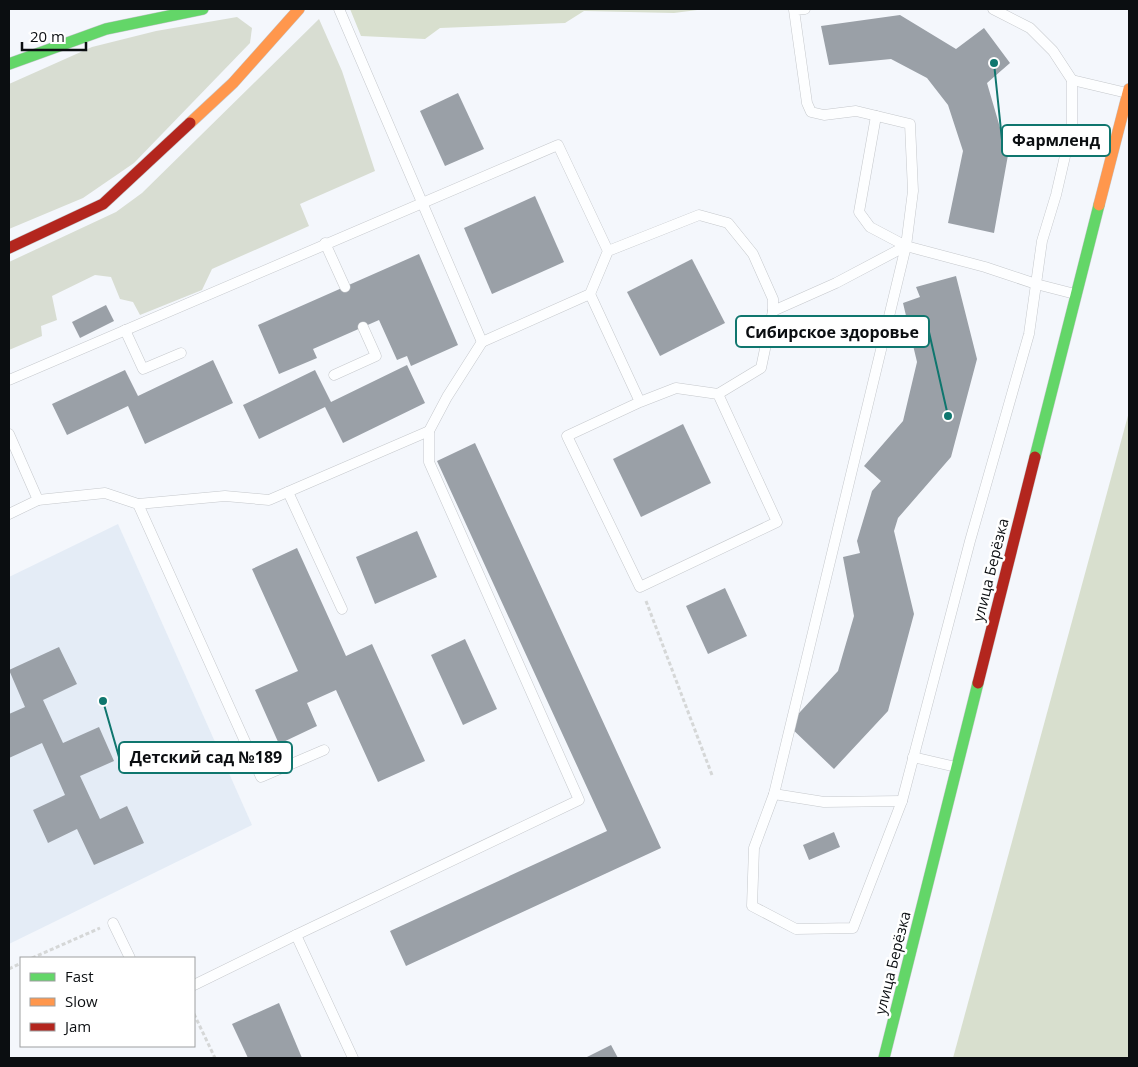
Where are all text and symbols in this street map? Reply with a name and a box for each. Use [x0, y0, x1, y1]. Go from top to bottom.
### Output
scale bar [22, 20, 86, 52]
text: 20 m [30, 26, 65, 46]
callout: Фармленд [1002, 125, 1110, 156]
text: Фармленд [1012, 129, 1100, 151]
callout: Сибирское здоровье [736, 316, 929, 347]
text: Сибирское здоровье [745, 321, 919, 343]
street label: улица Берёзка [968, 516, 1013, 624]
callout: Детский сад №189 [119, 742, 292, 773]
text: Детский сад №189 [130, 746, 282, 768]
street label: улица Берёзка [870, 909, 915, 1017]
legend [20, 957, 195, 1047]
text: Fast [65, 966, 94, 986]
text: Slow [65, 991, 98, 1011]
text: Jam [63, 1016, 91, 1036]

